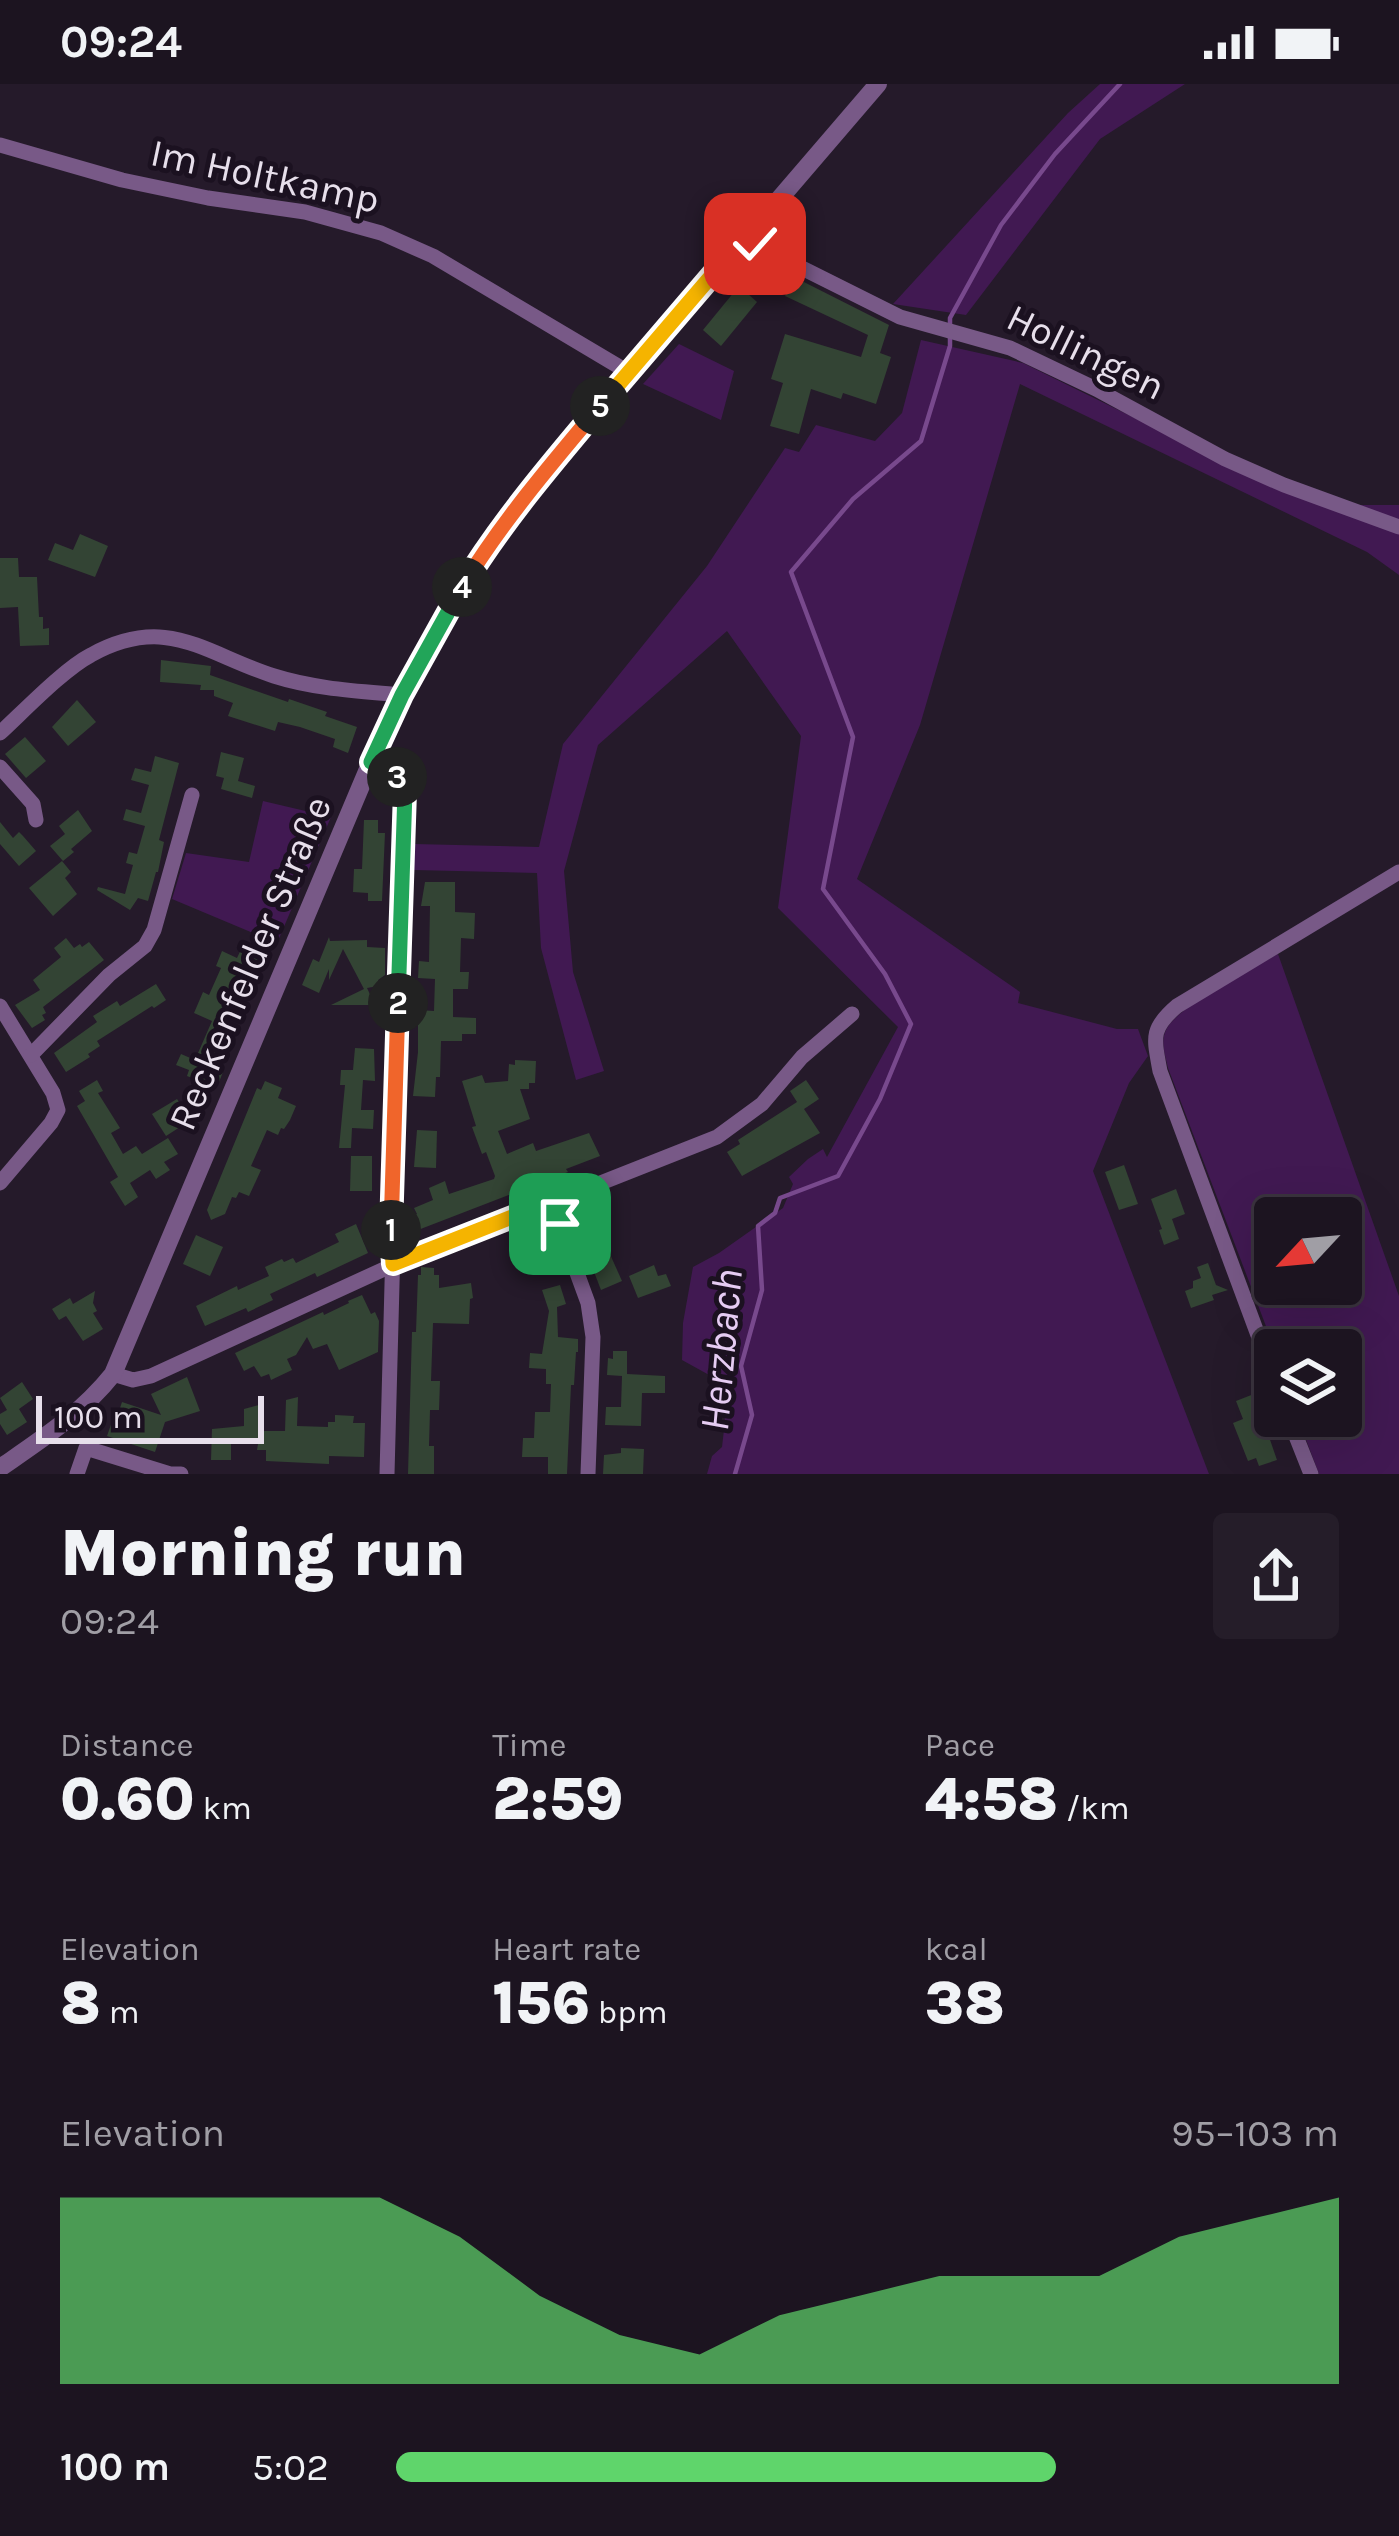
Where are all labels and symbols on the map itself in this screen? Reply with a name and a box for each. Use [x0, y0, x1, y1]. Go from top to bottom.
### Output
street label: Im Holtkamp [147, 129, 383, 223]
pin [704, 193, 806, 295]
street label: Hollingen [1000, 294, 1172, 410]
pin: 5 [570, 376, 630, 436]
pin: 4 [432, 557, 492, 617]
pin: 3 [367, 747, 427, 807]
street label: Reckenfelder Straße [159, 789, 341, 1137]
pin: 2 [368, 973, 428, 1033]
pin [509, 1173, 611, 1275]
north arrow [1254, 1197, 1362, 1305]
pin: 1 [361, 1200, 421, 1260]
water label: Herzbach [689, 1267, 753, 1433]
scale bar [36, 1390, 264, 1443]

